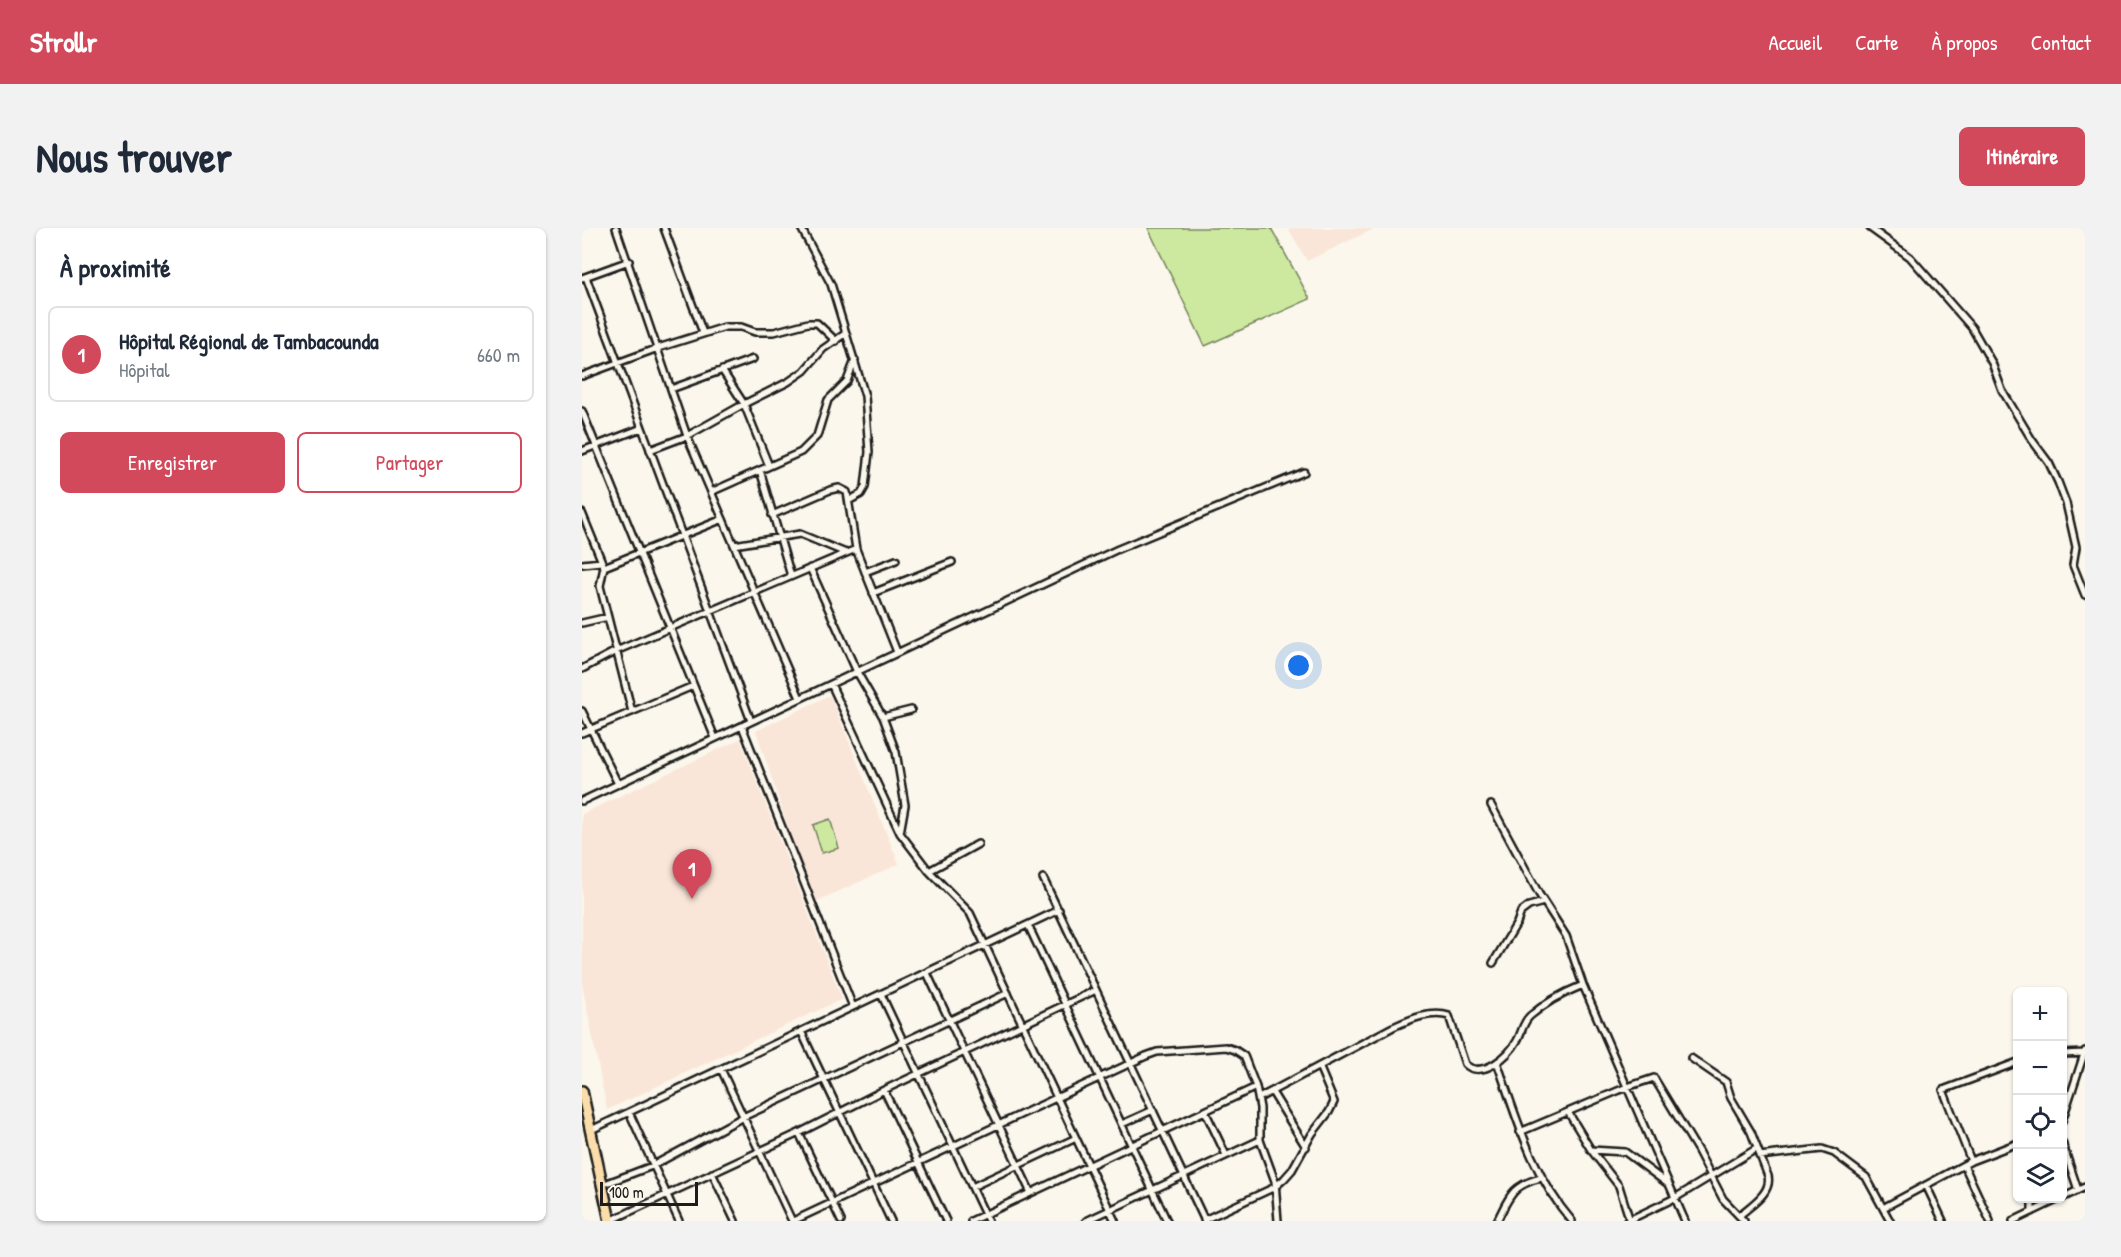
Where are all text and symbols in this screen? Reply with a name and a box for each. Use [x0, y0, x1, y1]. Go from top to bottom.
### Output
text: Strollr [30, 23, 97, 61]
text: Accueil [1769, 28, 1822, 57]
text: Carte [1855, 28, 1899, 57]
text: À propos [1932, 28, 1998, 57]
text: Contact [2031, 28, 2091, 57]
button: Itinéraire [1959, 127, 2085, 186]
text: Nous trouver [36, 128, 232, 185]
text: À proximité [60, 250, 171, 285]
text: Hôpital Régional de Tambacounda [119, 326, 379, 356]
text: 1 [78, 341, 85, 368]
text: 660 m [477, 341, 520, 368]
text: Hôpital [119, 356, 170, 383]
button: Enregistrer [60, 432, 285, 493]
button: Partager [297, 432, 522, 493]
your location [1284, 651, 1313, 680]
pin: 1 [672, 850, 712, 899]
map controls [2013, 987, 2067, 1203]
button: + [2013, 987, 2067, 1041]
button: − [2013, 1041, 2067, 1095]
button: locate [2013, 1095, 2067, 1149]
button: layers [2013, 1149, 2067, 1203]
scale bar [600, 1179, 698, 1206]
text: 100 m [609, 1181, 644, 1203]

